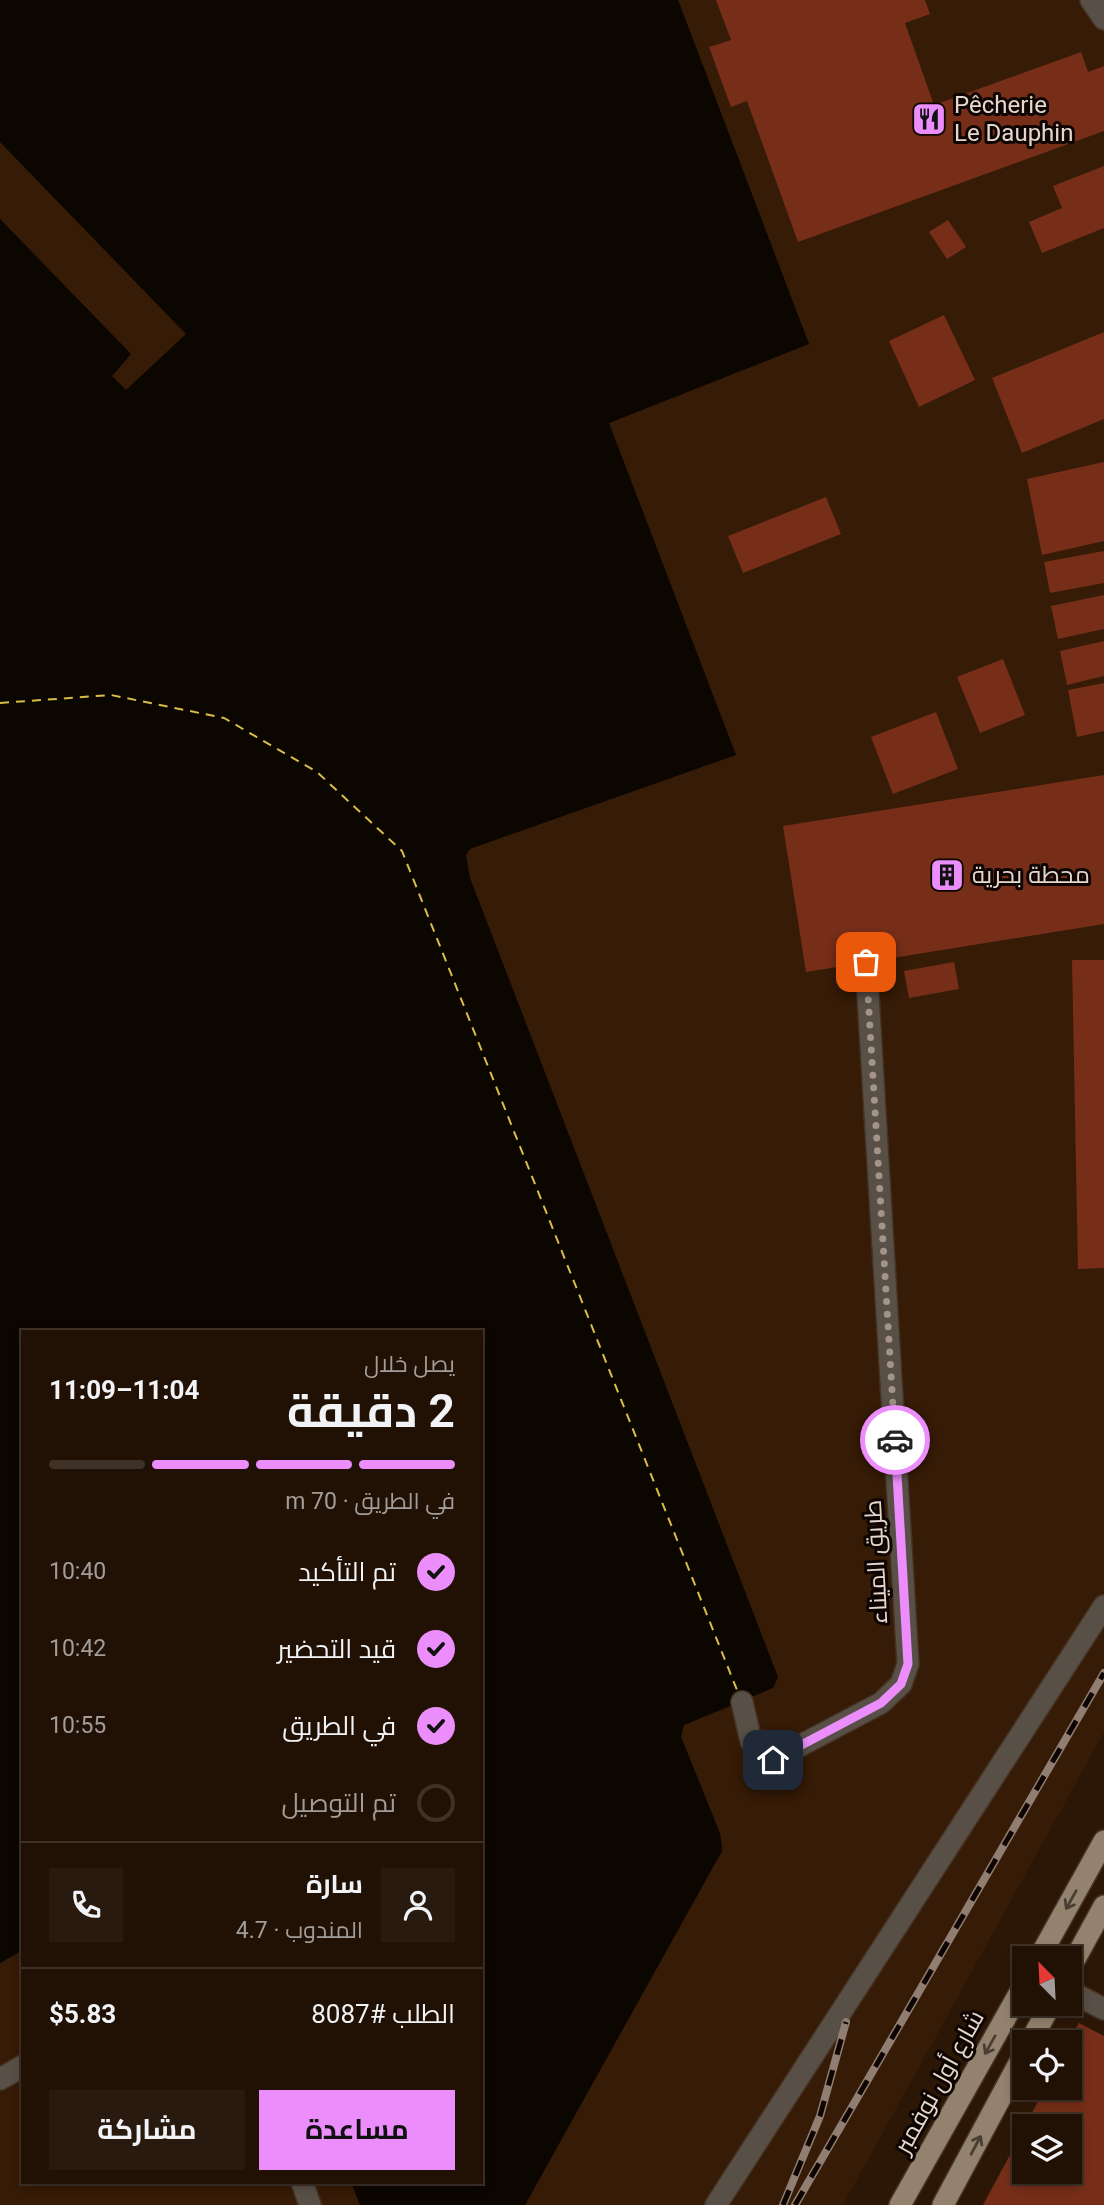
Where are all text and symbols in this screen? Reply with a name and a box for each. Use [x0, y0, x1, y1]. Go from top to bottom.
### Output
place label: Pêcherie Le Dauphin [954, 91, 1073, 147]
restaurant icon: Pêcherie Le Dauphin [910, 100, 948, 138]
building icon: محطة بحرية [928, 856, 966, 894]
place label: محطة بحرية [972, 861, 1090, 889]
pin [836, 932, 896, 992]
icon: bag [847, 943, 885, 981]
text: يصل خلال [364, 1351, 455, 1378]
text: 11:04–11:09 [49, 1375, 199, 1405]
text: 2 دقيقة [287, 1384, 455, 1438]
courier [860, 1405, 930, 1475]
icon: car [876, 1421, 914, 1459]
text: في الطريق · 70 m [285, 1488, 455, 1515]
street label: طريق الميناء [859, 1499, 894, 1625]
icon: check [417, 1553, 455, 1591]
text: تم التأكيد [298, 1557, 396, 1587]
text: 10:40 [49, 1558, 106, 1585]
icon: check [417, 1630, 455, 1668]
text: قيد التحضير [277, 1634, 396, 1664]
text: 10:42 [49, 1635, 106, 1662]
icon: check [417, 1707, 455, 1745]
text: في الطريق [282, 1711, 396, 1741]
text: 10:55 [49, 1712, 106, 1739]
pin [743, 1730, 803, 1790]
icon: home [754, 1741, 792, 1779]
text: تم التوصيل [282, 1788, 396, 1818]
button: phone [49, 1868, 123, 1942]
button: person [381, 1868, 455, 1942]
text: سارة [306, 1869, 363, 1899]
one-way arrow [1064, 1889, 1078, 1909]
text: المندوب · 4.7 [236, 1917, 363, 1944]
north arrow [1012, 1946, 1082, 2016]
map controls [1012, 1946, 1082, 2184]
text: $5.83 [49, 1999, 116, 2029]
text: الطلب #8087 [311, 1999, 455, 2029]
street label: شارع أول نوفمبر [885, 2005, 992, 2161]
button: locate [1012, 2030, 1082, 2100]
one-way arrow [983, 2034, 997, 2054]
button: مشاركة [49, 2090, 245, 2170]
button: مساعدة [259, 2090, 455, 2170]
button: layers [1012, 2114, 1082, 2184]
one-way arrow [969, 2135, 983, 2156]

